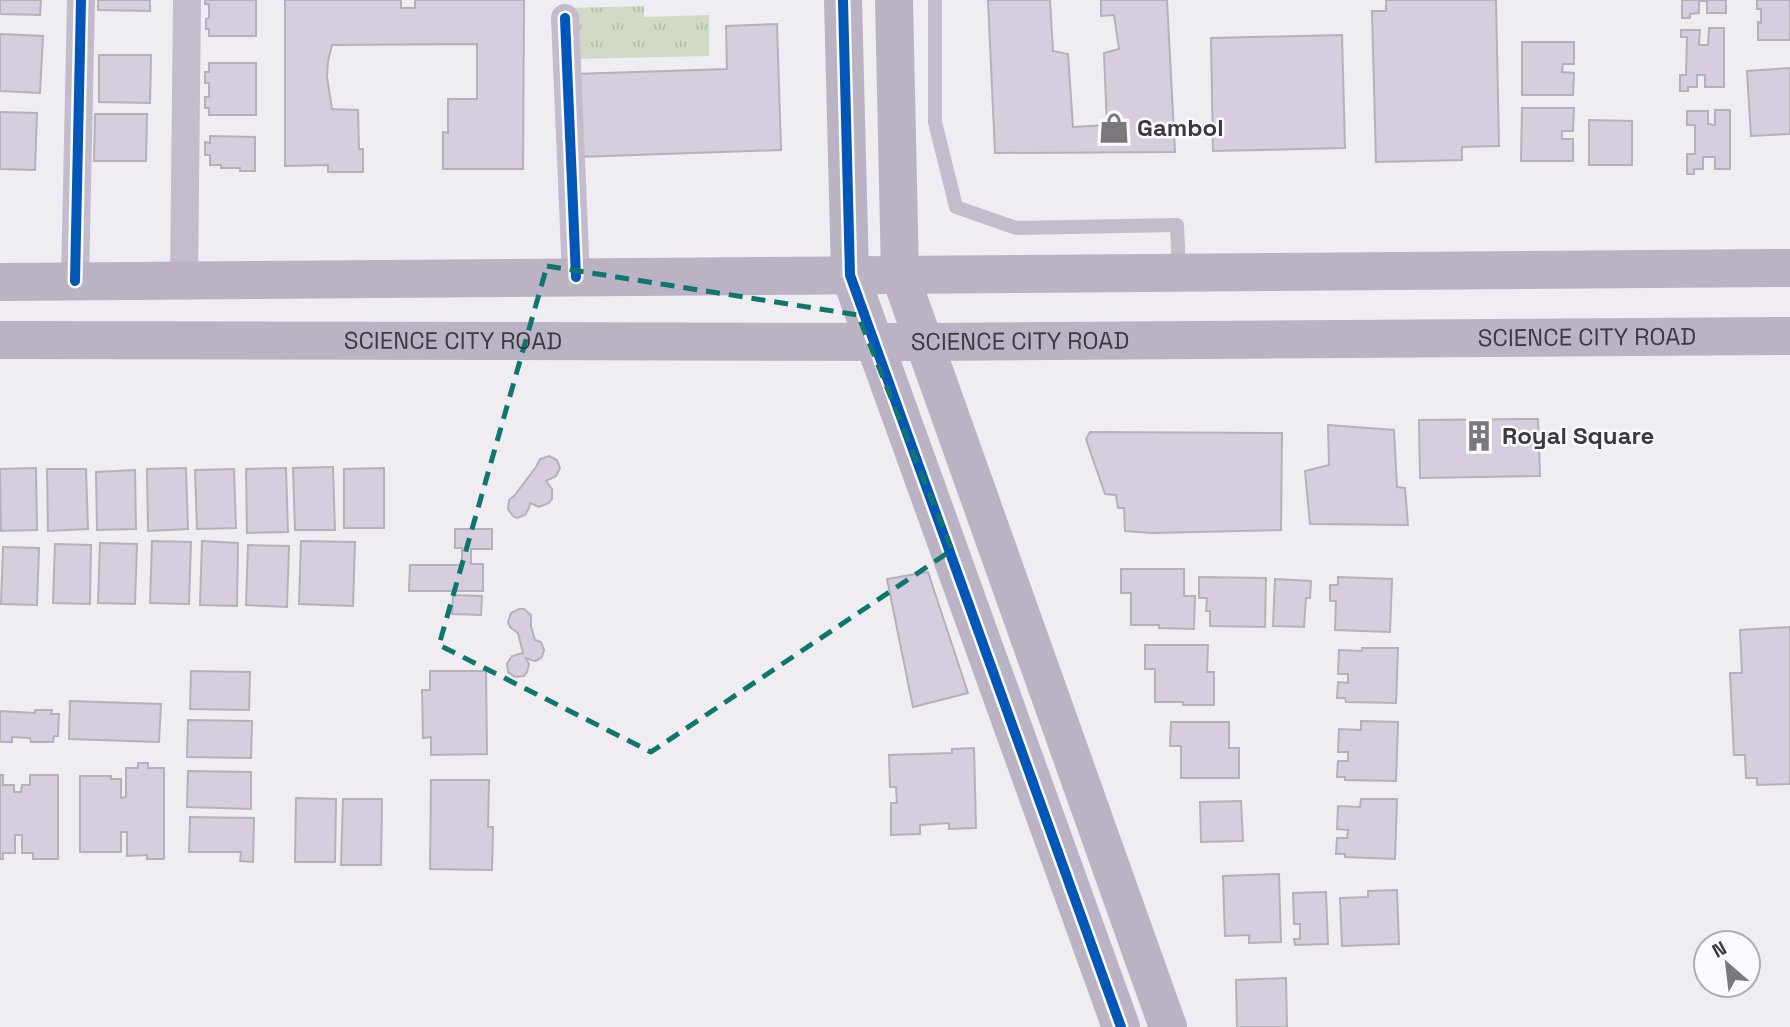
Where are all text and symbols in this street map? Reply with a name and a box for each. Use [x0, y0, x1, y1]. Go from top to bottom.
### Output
shop icon: Gambol [1097, 111, 1131, 145]
place label: Gambol [1137, 112, 1224, 143]
street label: SCIENCE CITY ROAD [1478, 321, 1696, 353]
street label: SCIENCE CITY ROAD [344, 325, 562, 356]
street label: SCIENCE CITY ROAD [911, 325, 1129, 357]
building icon: Royal Square [1462, 419, 1496, 453]
place label: Royal Square [1502, 420, 1654, 451]
north arrow [1692, 929, 1762, 999]
text: N [1708, 935, 1731, 963]

